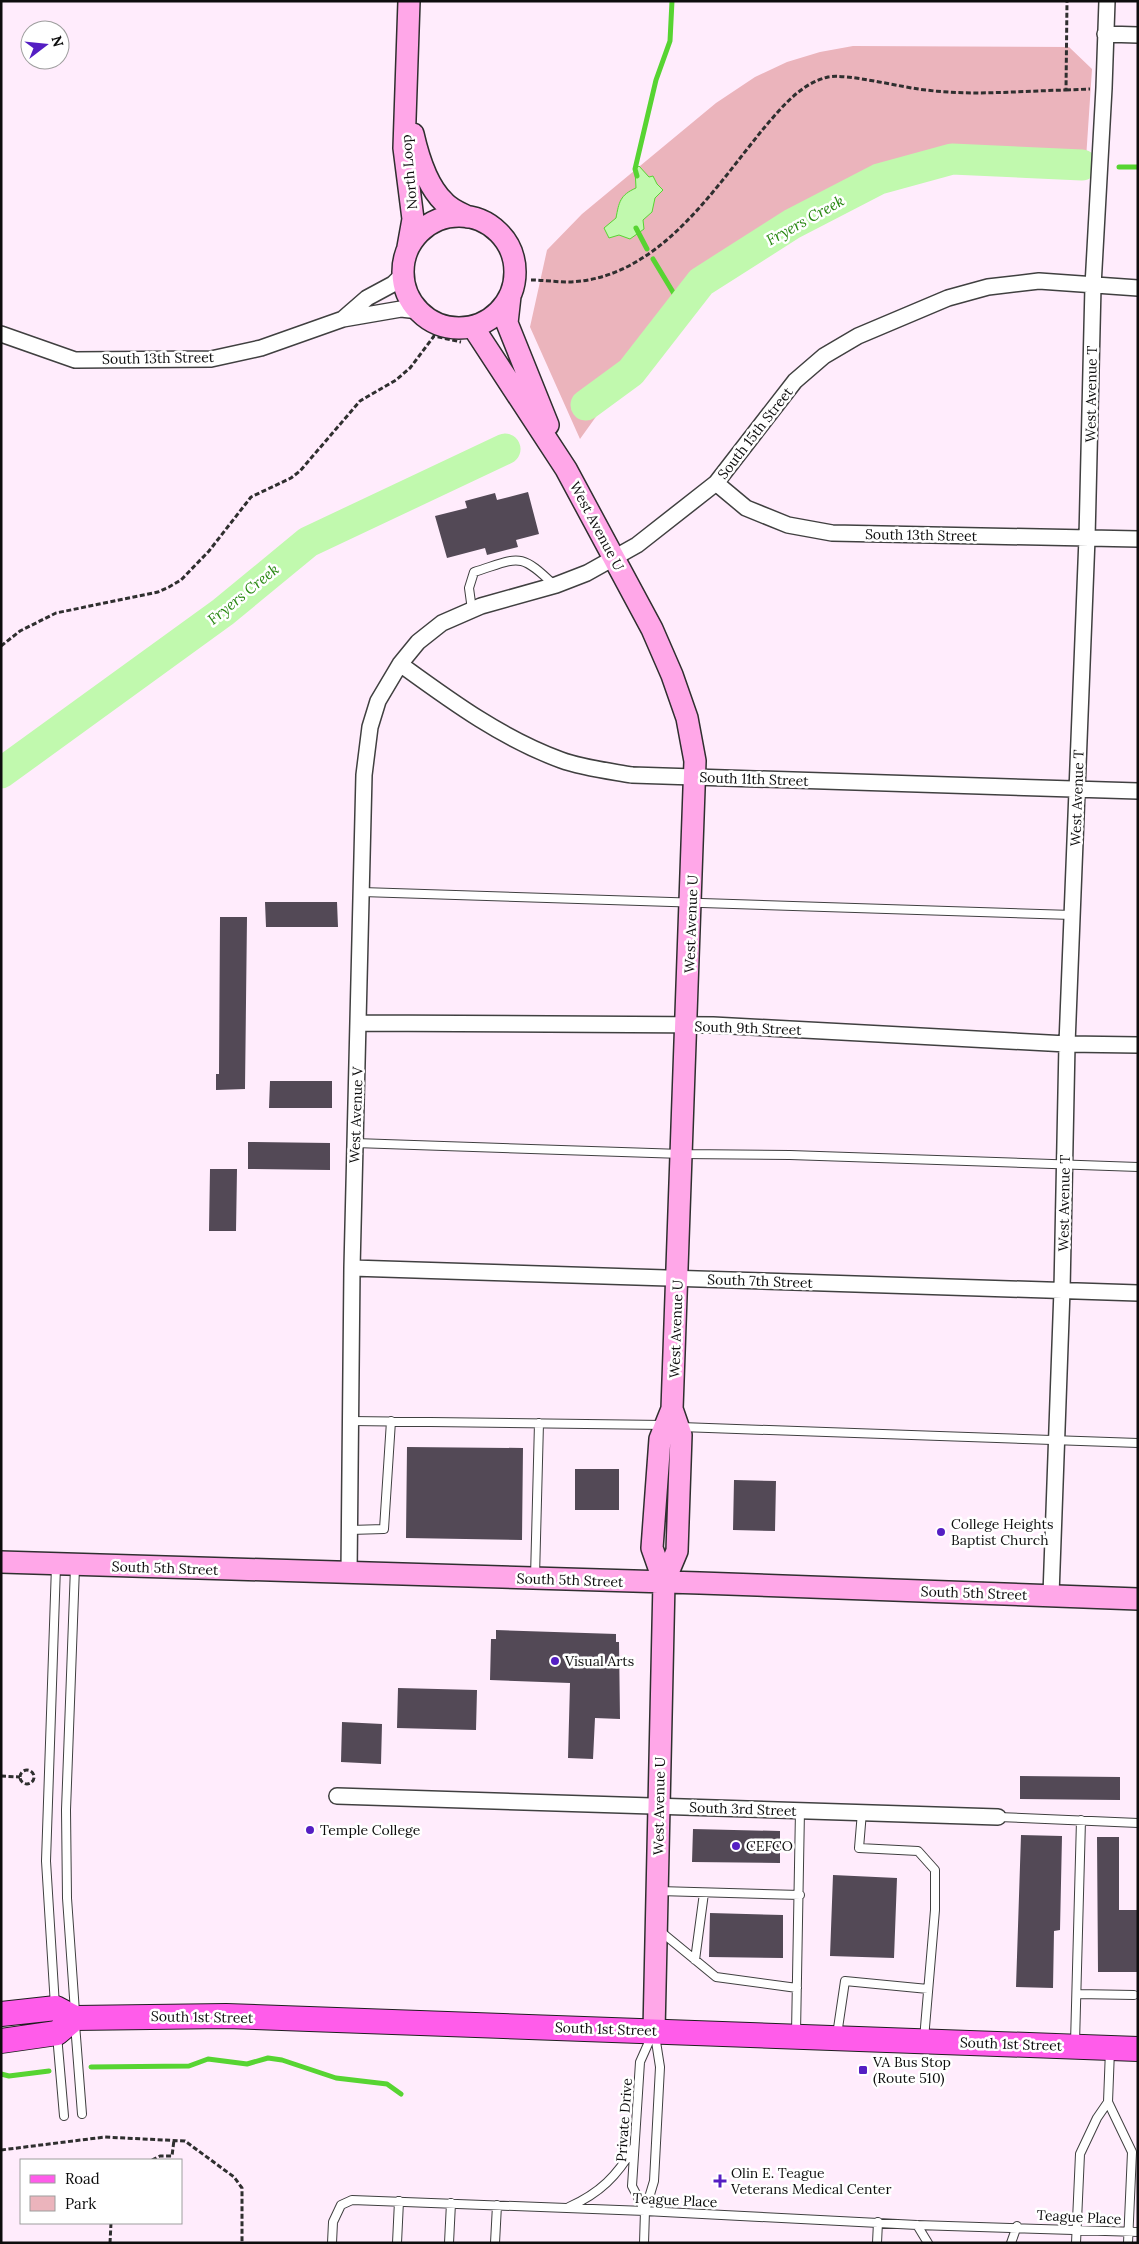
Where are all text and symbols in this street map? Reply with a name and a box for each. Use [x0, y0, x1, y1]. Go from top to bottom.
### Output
north arrow [20, 20, 70, 70]
text: N [47, 34, 68, 49]
street label: North Loop [397, 134, 421, 210]
water label: Fryers Creek [763, 191, 847, 249]
street label: West Avenue T [1081, 345, 1101, 443]
street label: South 13th Street [102, 348, 215, 368]
street label: South 15th Street [713, 383, 797, 483]
street label: West Avenue U [566, 478, 628, 574]
street label: South 13th Street [865, 525, 978, 545]
water label: Fryers Creek [204, 559, 283, 629]
street label: West Avenue T [1066, 749, 1088, 847]
street label: South 11th Street [699, 768, 810, 790]
street label: West Avenue U [680, 874, 702, 973]
street label: South 9th Street [694, 1017, 802, 1039]
street label: West Avenue V [345, 1065, 367, 1164]
street label: West Avenue T [1054, 1154, 1074, 1252]
street label: South 7th Street [707, 1270, 814, 1292]
street label: West Avenue U [665, 1279, 687, 1378]
place label: College Heights Baptist Church [951, 1515, 1054, 1549]
marker: College Heights Baptist Church [935, 1526, 947, 1538]
street label: South 5th Street [111, 1557, 219, 1579]
street label: South 5th Street [516, 1569, 624, 1591]
street label: South 5th Street [920, 1582, 1028, 1604]
place label: Visual Arts [564, 1652, 634, 1670]
marker: Visual Arts [549, 1655, 561, 1667]
street label: West Avenue U [649, 1756, 669, 1855]
street label: South 3rd Street [689, 1798, 798, 1820]
place label: Temple College [320, 1821, 421, 1839]
marker: Temple College [304, 1824, 316, 1836]
place label: CEFCO [746, 1837, 793, 1855]
marker: CEFCO [730, 1840, 742, 1852]
street label: South 1st Street [151, 2007, 254, 2027]
street label: South 1st Street [555, 2018, 658, 2040]
street label: South 1st Street [960, 2033, 1063, 2055]
place label: VA Bus Stop (Route 510) [872, 2053, 951, 2087]
marker: VA Bus Stop (Route 510) [857, 2064, 869, 2076]
street label: Private Drive [612, 2077, 636, 2163]
legend [20, 2159, 182, 2224]
place label: Olin E. Teague Veterans Medical Center [730, 2164, 891, 2198]
text: Road [65, 2169, 100, 2188]
marker: Olin E. Teague Veterans Medical Center [713, 2174, 727, 2188]
street label: Teague Place [632, 2189, 718, 2211]
text: Park [65, 2194, 96, 2213]
street label: Teague Place [1036, 2206, 1122, 2228]

